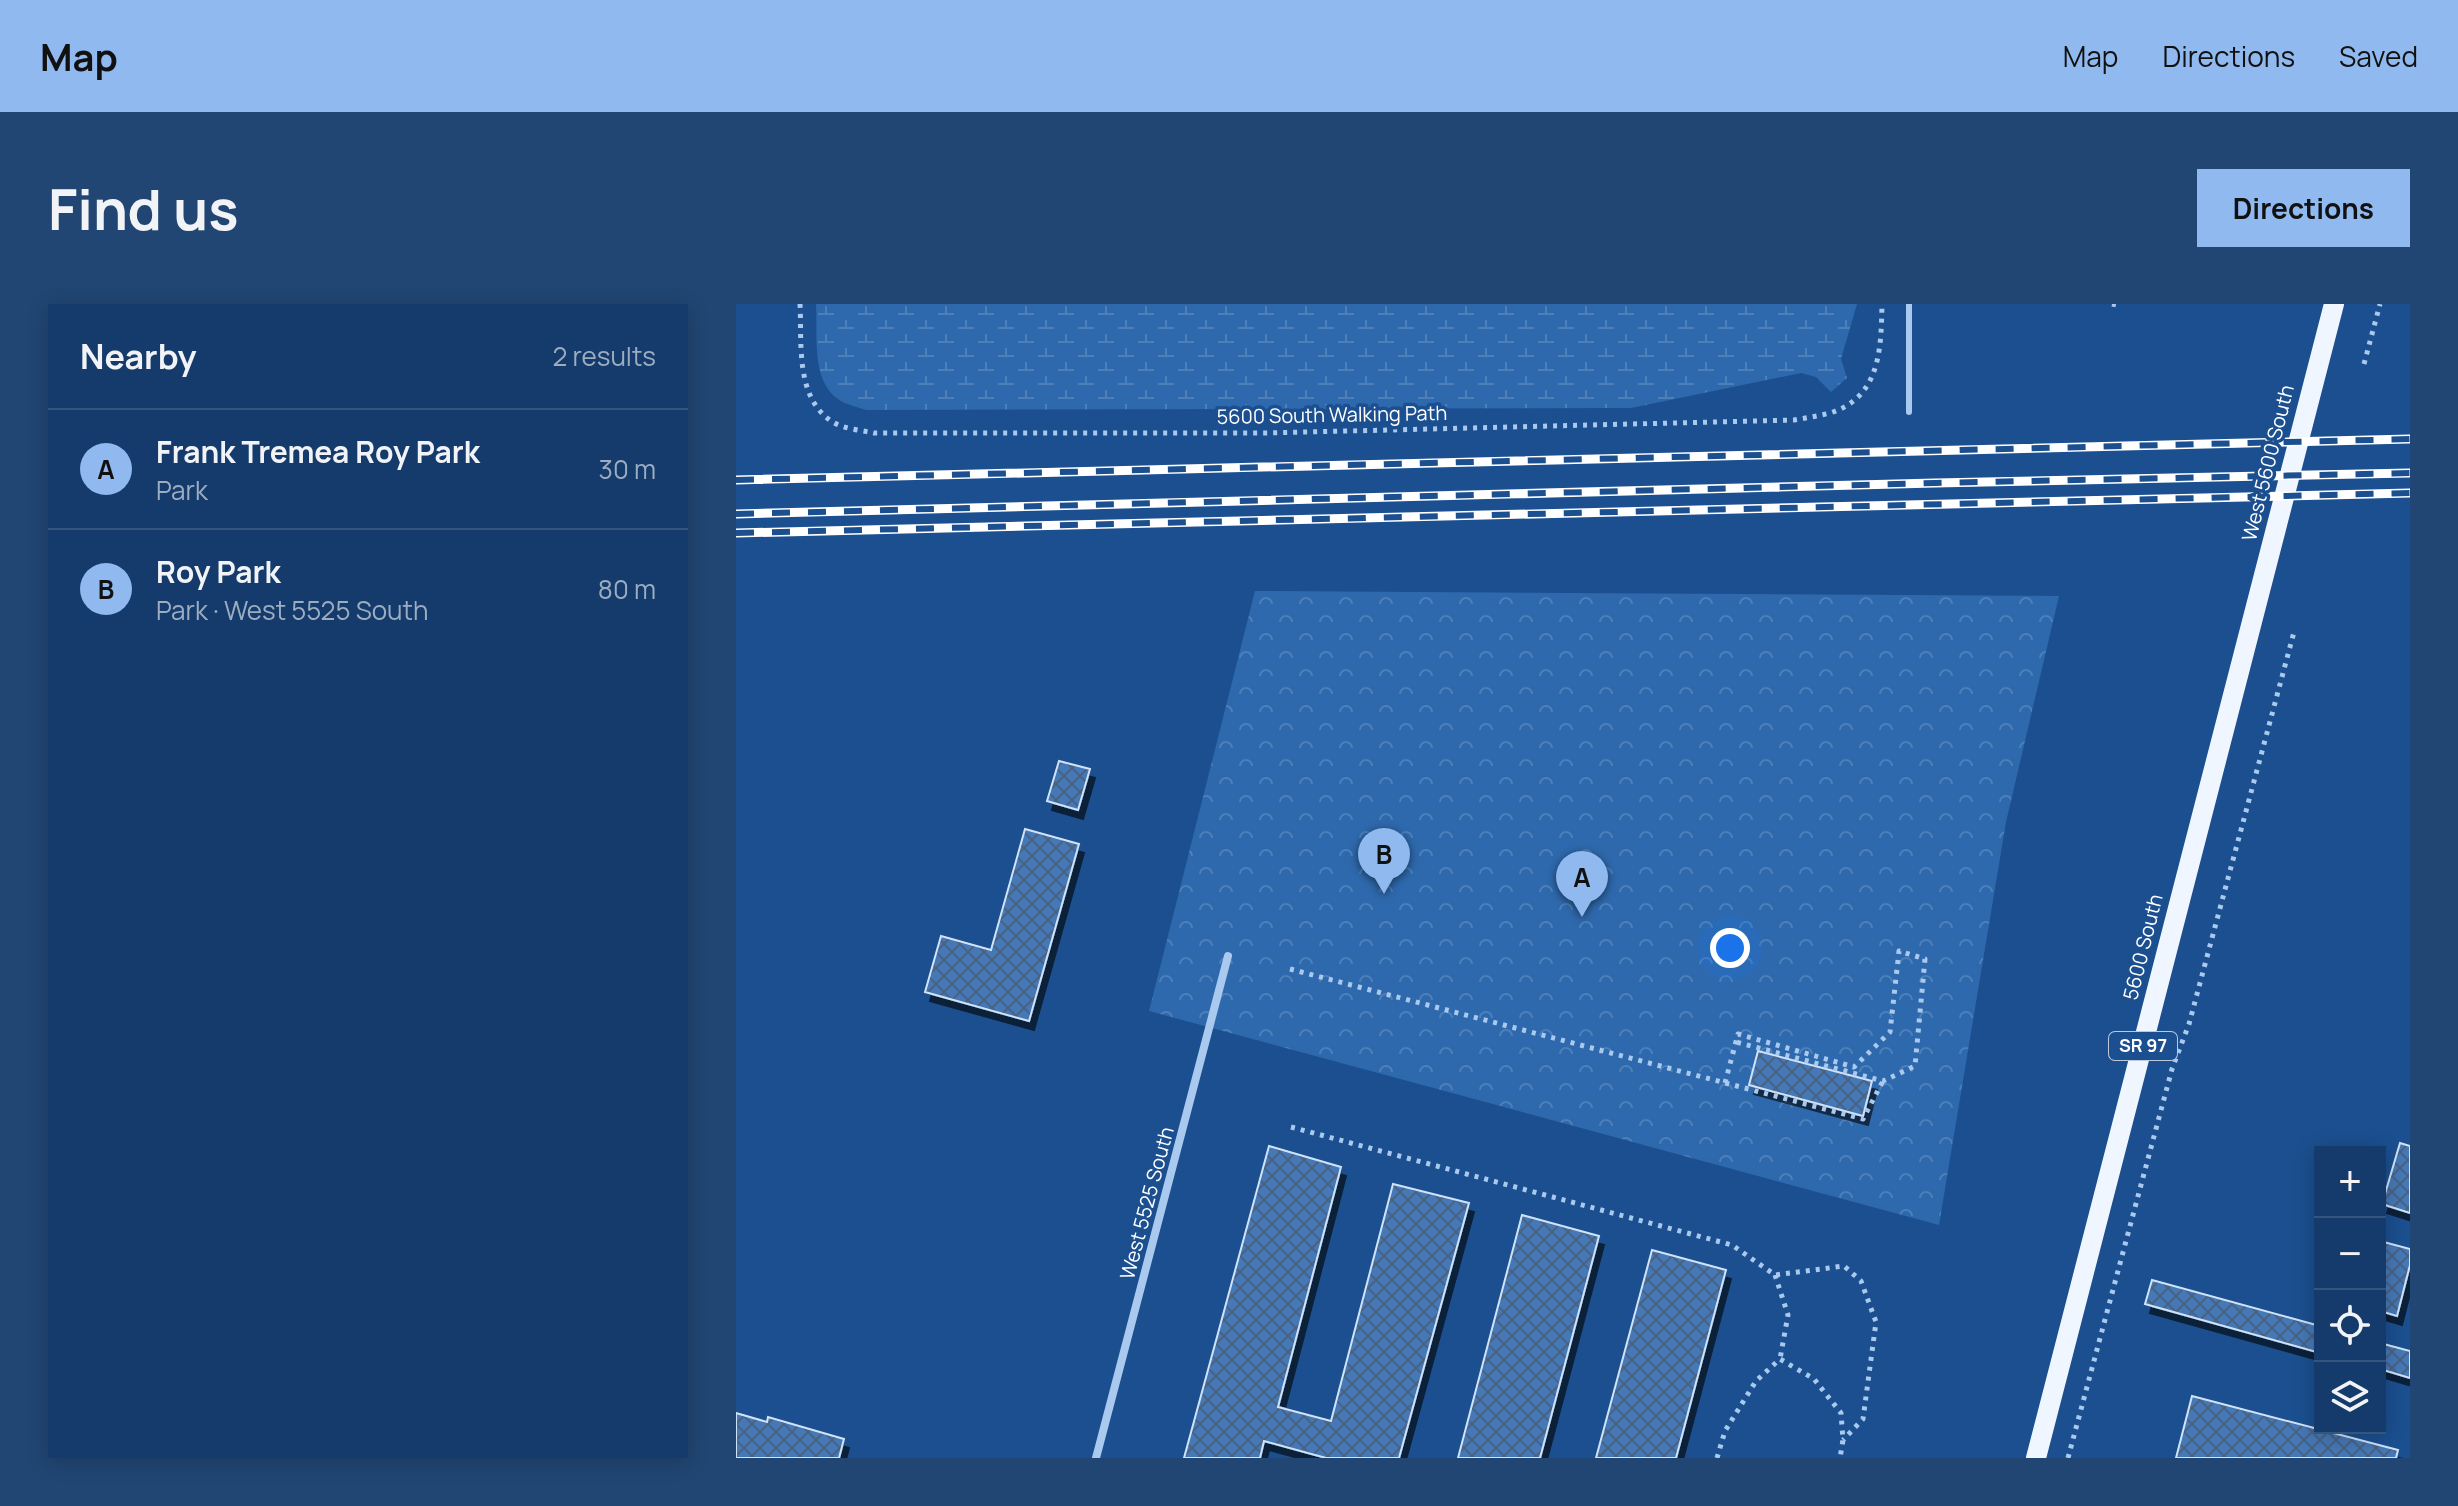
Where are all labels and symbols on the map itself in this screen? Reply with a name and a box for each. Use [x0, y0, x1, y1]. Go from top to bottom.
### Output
street label: West 5600 South [2235, 382, 2300, 544]
street label: 5600 South Walking Path [1216, 399, 1448, 430]
pin: B [1358, 828, 1410, 894]
pin: A [1556, 851, 1608, 917]
street label: 5600 South [2116, 891, 2169, 1003]
your location [1710, 928, 1750, 968]
road number: SR 97 [2109, 1032, 2177, 1060]
street label: West 5525 South [1113, 1123, 1180, 1282]

